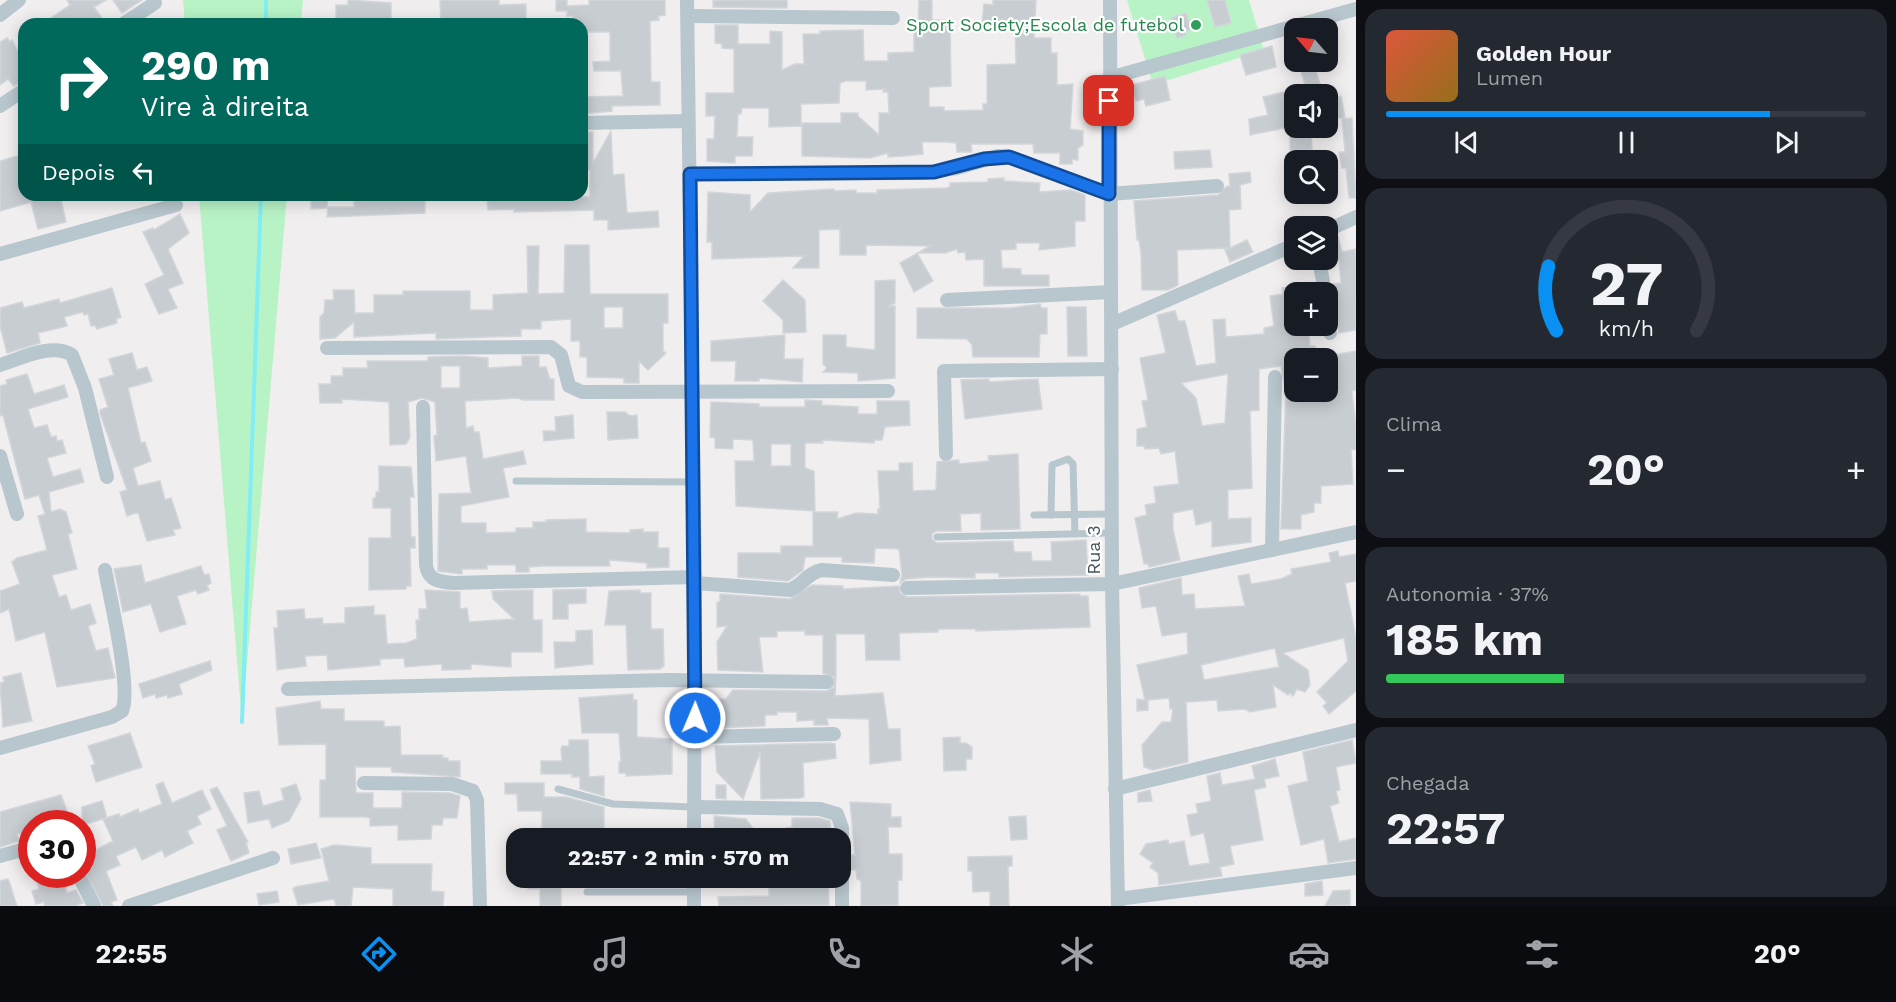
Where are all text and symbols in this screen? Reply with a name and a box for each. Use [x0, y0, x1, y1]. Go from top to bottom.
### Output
place label: Sport Society;Escola de futebol [906, 14, 1184, 35]
marker: Sport Society;Escola de futebol [1189, 18, 1203, 32]
north arrow [1284, 18, 1338, 72]
map controls [1284, 18, 1338, 402]
text: 290 m [141, 41, 271, 90]
text: Golden Hour [1476, 41, 1611, 66]
icon: right [42, 42, 120, 120]
text: Lumen [1476, 66, 1543, 90]
pin [1083, 75, 1134, 126]
icon: arrive [1092, 84, 1125, 117]
button: sound [1284, 84, 1338, 138]
text: Vire à direita [141, 91, 309, 123]
icon: previous [1450, 126, 1483, 159]
icon: pause [1610, 126, 1643, 159]
icon: next [1770, 126, 1803, 159]
button: search [1284, 150, 1338, 204]
icon: left [127, 156, 160, 189]
text: Depois [42, 160, 115, 185]
button: layers [1284, 216, 1338, 270]
text: 27 [1589, 247, 1663, 320]
button: + [1284, 282, 1338, 336]
text: km/h [1598, 316, 1654, 341]
button: − [1284, 348, 1338, 402]
text: Clima [1386, 412, 1442, 436]
text: 20° [1587, 443, 1665, 496]
text: − [1386, 450, 1406, 489]
text: + [1846, 450, 1866, 489]
street label: Rua 3 [1083, 525, 1104, 575]
text: Autonomia · 37% [1386, 582, 1549, 606]
text: 185 km [1386, 613, 1543, 666]
position arrow [663, 686, 727, 750]
text: Chegada [1386, 771, 1469, 795]
text: 22:57 [1386, 802, 1505, 855]
speed limit sign: 30 [18, 810, 96, 888]
text: 22:57 · 2 min · 570 m [568, 845, 789, 870]
icon: directions [358, 933, 400, 975]
icon: music [590, 933, 632, 975]
icon: phone [823, 933, 865, 975]
icon: climate [1056, 933, 1098, 975]
icon: car [1288, 933, 1330, 975]
icon: filters [1521, 933, 1563, 975]
text: 22:55 [95, 938, 167, 970]
text: 20° [1754, 938, 1801, 970]

